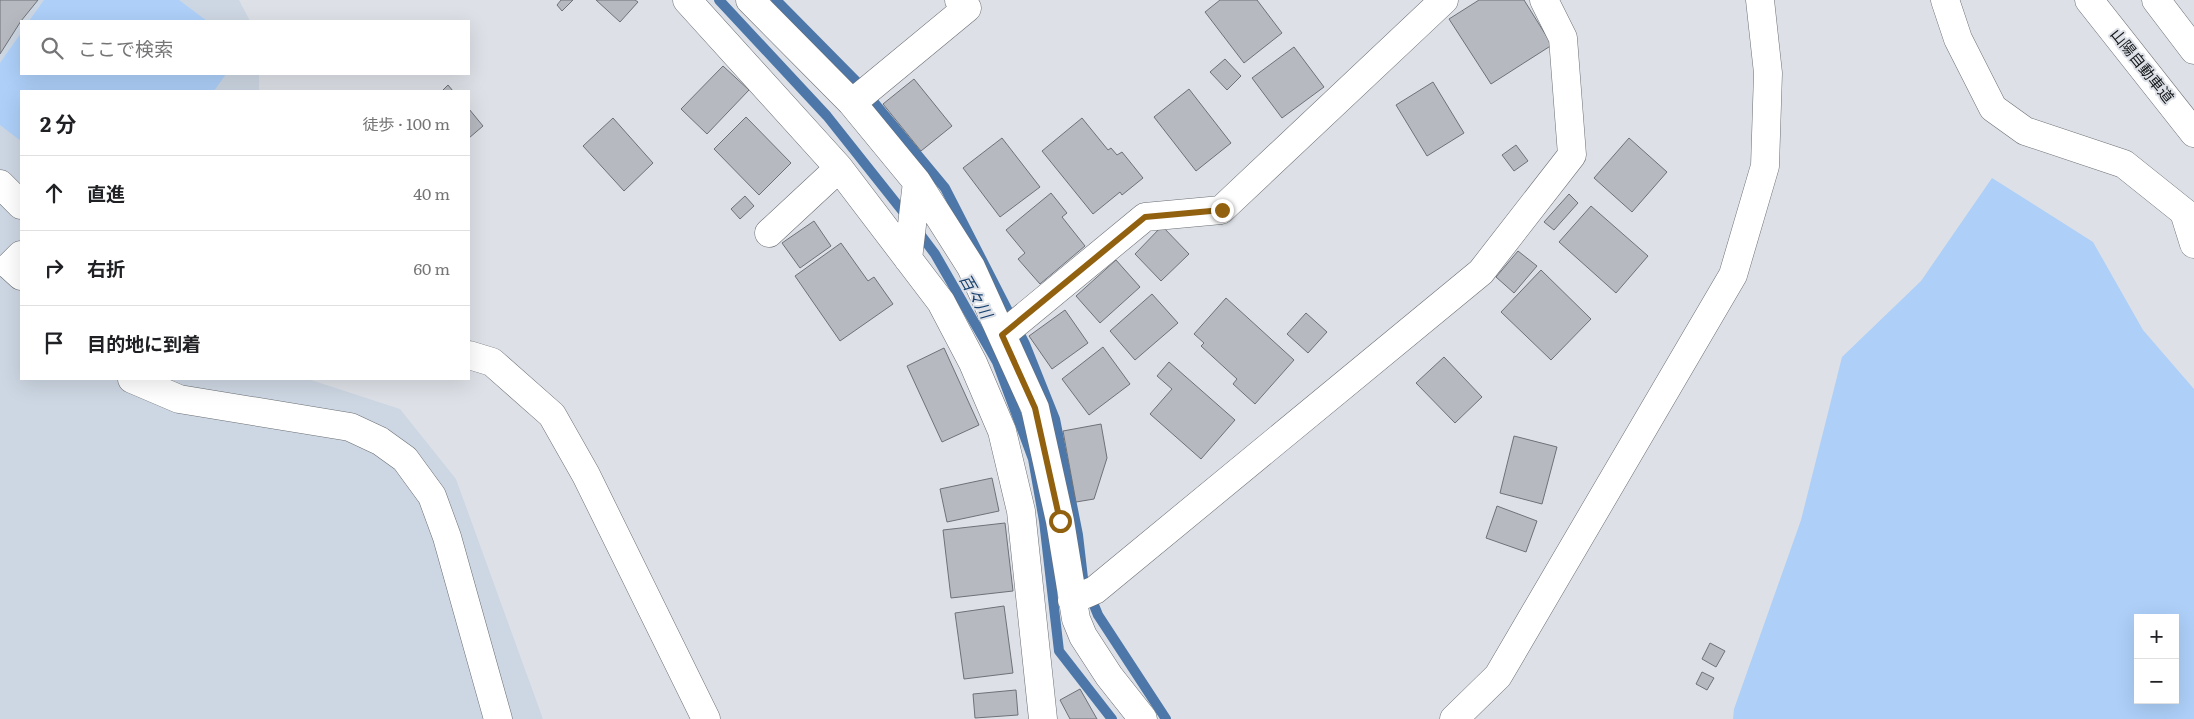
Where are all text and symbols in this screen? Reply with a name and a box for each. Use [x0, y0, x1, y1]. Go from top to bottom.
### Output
search box [20, 20, 470, 75]
street label: 山陽自動車道 [2106, 23, 2180, 107]
icon: search [38, 34, 66, 62]
text: ここで検索 [78, 34, 173, 62]
text: 2 分 [40, 107, 76, 138]
text: 徒歩 · 100 m [363, 111, 450, 135]
icon: ahead [40, 179, 68, 207]
text: 直進 [87, 179, 125, 207]
text: 40 m [413, 181, 450, 205]
route end [1211, 199, 1234, 222]
icon: right [40, 254, 68, 282]
text: 右折 [87, 254, 125, 282]
text: 60 m [413, 256, 450, 280]
water label: 百々川 [954, 269, 1000, 324]
icon: arrive [40, 329, 68, 357]
text: 目的地に到着 [87, 329, 201, 357]
route start [1049, 510, 1072, 533]
map controls [2134, 614, 2179, 704]
button: + [2134, 614, 2179, 659]
button: − [2134, 659, 2179, 704]

